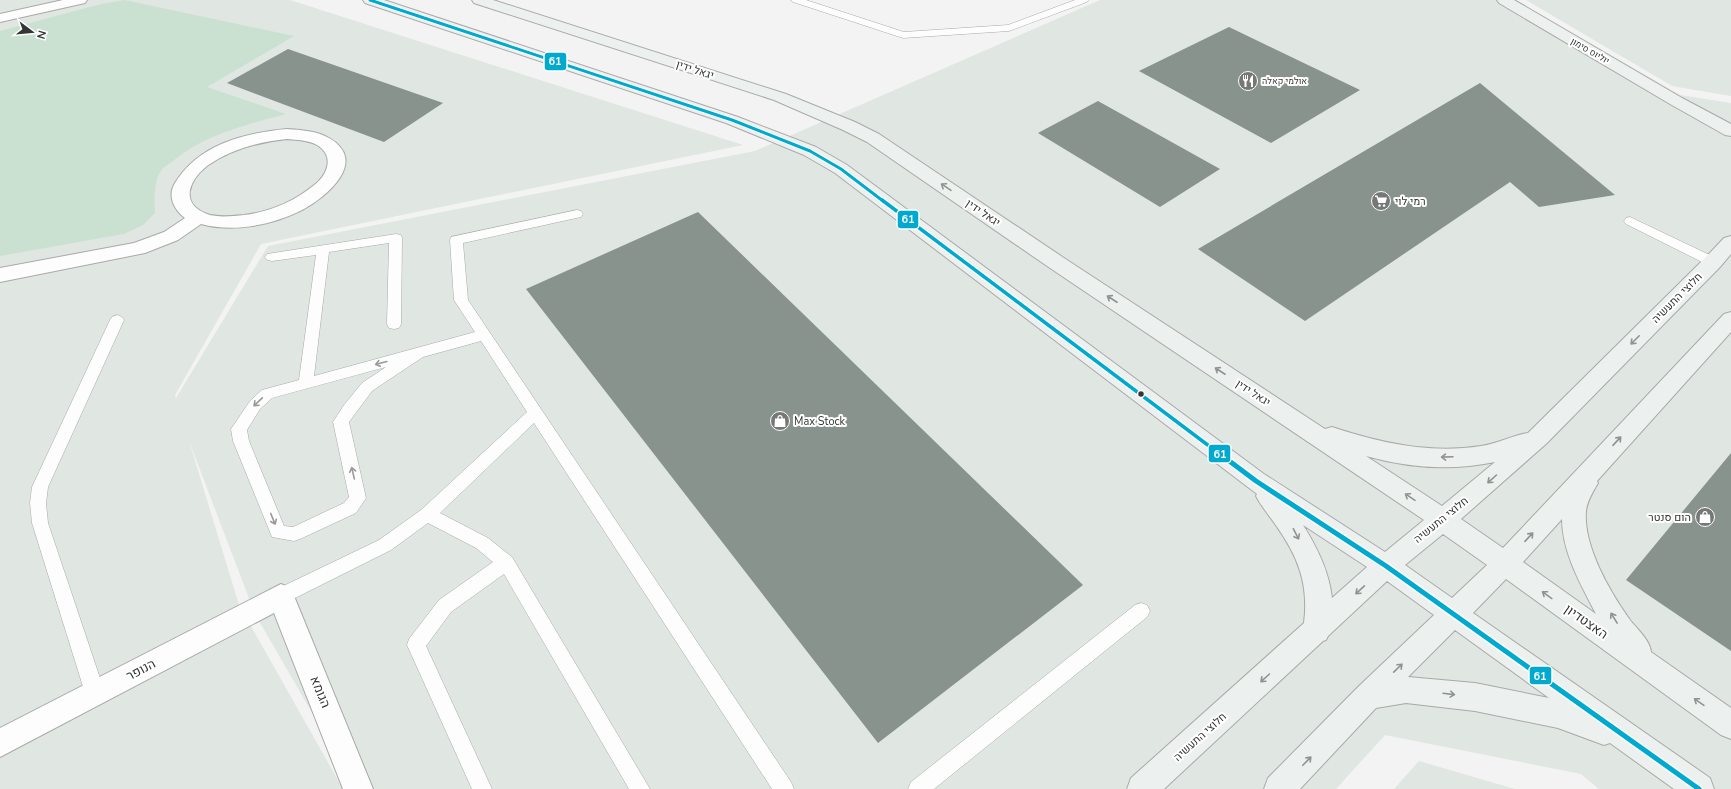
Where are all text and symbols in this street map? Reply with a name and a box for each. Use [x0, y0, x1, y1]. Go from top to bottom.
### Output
north arrow [12, 12, 52, 52]
text: N [33, 29, 49, 41]
street label: יוליוס סימון [1568, 35, 1612, 67]
line badge: 61 [544, 52, 567, 71]
text: 61 [548, 54, 562, 69]
street label: יגאל ידין [674, 57, 716, 83]
restaurant icon: אולמי קאלה [1237, 70, 1259, 92]
place label: אולמי קאלה [1262, 75, 1307, 87]
one-way arrow [940, 183, 951, 191]
supermarket icon: רמי לוי [1370, 190, 1392, 212]
place label: רמי לוי [1395, 194, 1426, 209]
street label: יגאל ידין [963, 196, 1003, 230]
line badge: 61 [897, 210, 919, 229]
text: 61 [901, 212, 915, 227]
street label: חלוצי התעשיה [1648, 269, 1706, 327]
one-way arrow [1106, 295, 1117, 303]
one-way arrow [1630, 335, 1640, 345]
one-way arrow [374, 360, 387, 367]
one-way arrow [1215, 367, 1226, 375]
street label: יגאל ידין [1233, 376, 1273, 410]
unlabelled marker [1136, 389, 1146, 399]
one-way arrow [253, 397, 263, 407]
shop icon: Max Stock [769, 410, 791, 432]
place label: Max Stock [794, 414, 846, 429]
one-way arrow [1613, 436, 1622, 446]
line badge: 61 [1208, 444, 1231, 463]
text: 61 [1213, 447, 1227, 462]
one-way arrow [1441, 453, 1454, 461]
one-way arrow [349, 467, 357, 480]
one-way arrow [1487, 474, 1497, 483]
one-way arrow [1405, 493, 1416, 501]
street label: חלוצי התעשיה [1411, 493, 1471, 547]
shop icon: הום סנטר [1694, 506, 1716, 528]
place label: הום סנטר [1648, 510, 1691, 525]
one-way arrow [269, 513, 277, 525]
one-way arrow [1293, 528, 1300, 540]
one-way arrow [1525, 532, 1534, 542]
one-way arrow [1355, 585, 1365, 595]
one-way arrow [1542, 590, 1553, 599]
street label: האצטדיון [1561, 600, 1611, 644]
one-way arrow [1609, 612, 1618, 623]
street label: הנופר [123, 655, 159, 685]
one-way arrow [1393, 663, 1403, 673]
line badge: 61 [1529, 666, 1552, 685]
text: 61 [1533, 669, 1547, 684]
street label: הגומא [305, 673, 335, 711]
one-way arrow [1260, 673, 1270, 683]
one-way arrow [1442, 690, 1455, 698]
one-way arrow [1694, 698, 1705, 706]
street label: חלוצי התעשיה [1170, 709, 1230, 765]
one-way arrow [1302, 756, 1311, 766]

